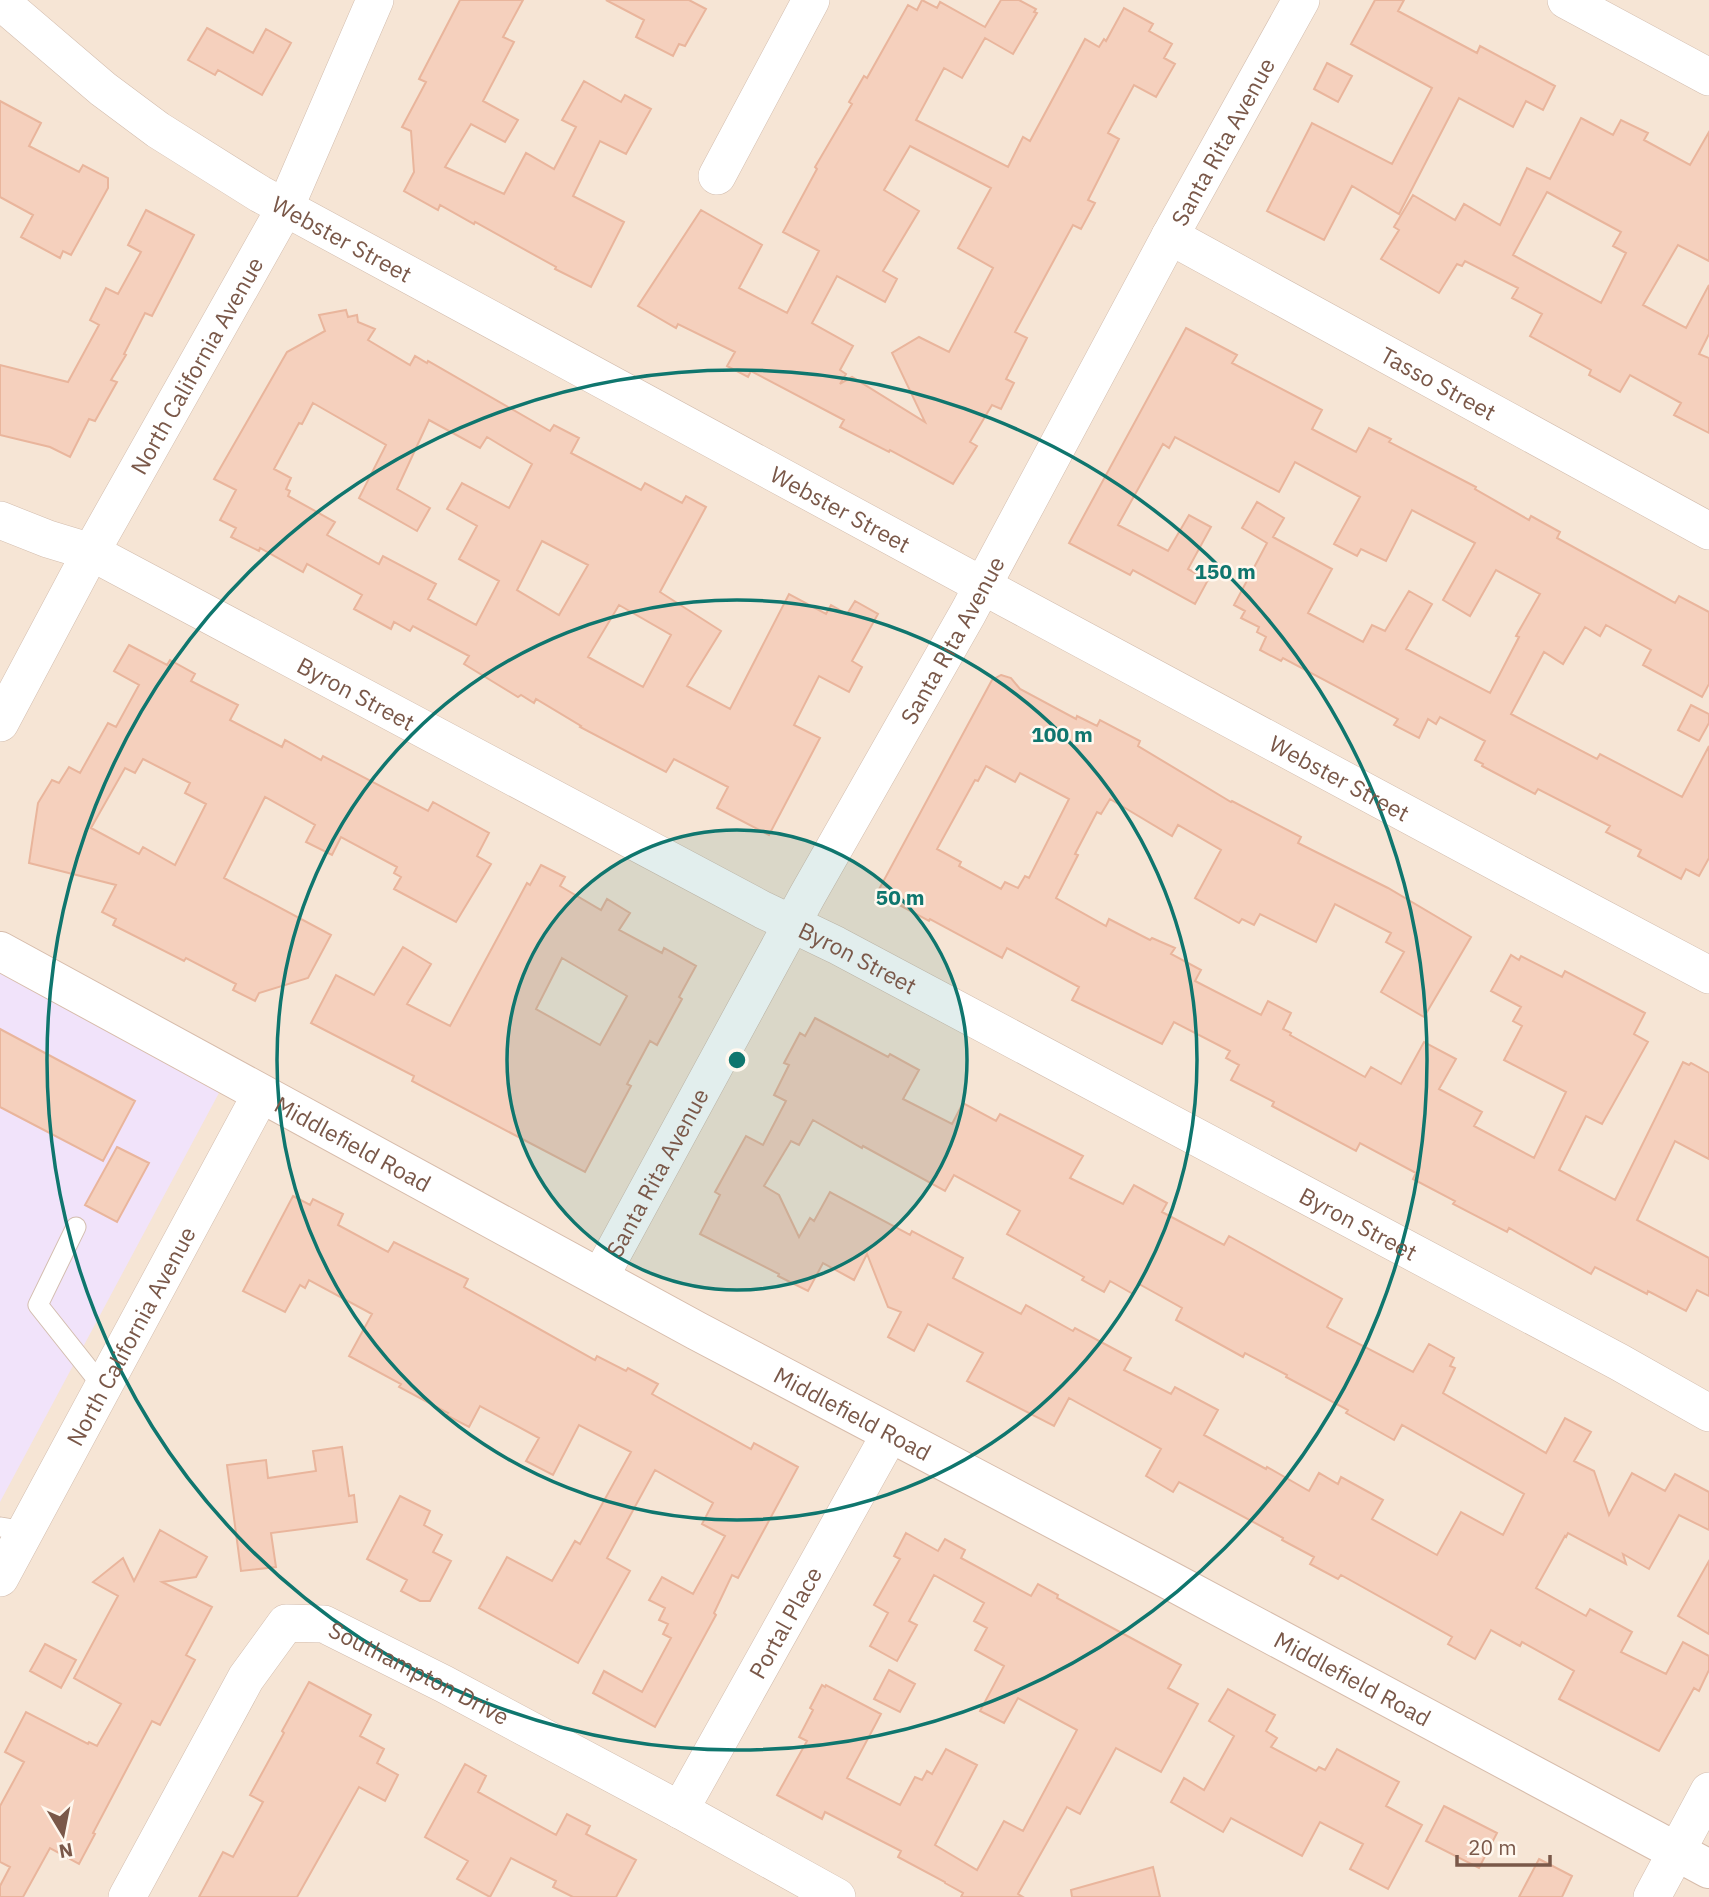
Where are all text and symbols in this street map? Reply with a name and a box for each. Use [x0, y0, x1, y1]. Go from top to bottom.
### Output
street label: Santa Rita Avenue [1164, 52, 1281, 231]
street label: Webster Street [267, 188, 417, 289]
street label: North California Avenue [123, 251, 270, 479]
street label: Tasso Street [1375, 339, 1502, 427]
street label: Webster Street [765, 459, 916, 559]
street label: Santa Rita Avenue [893, 551, 1011, 729]
text: 150 m [1194, 557, 1256, 585]
street label: Byron Street [292, 650, 420, 737]
text: 100 m [1031, 720, 1093, 748]
street label: Webster Street [1264, 728, 1415, 828]
text: 50 m [876, 883, 924, 911]
street label: Byron Street [794, 914, 922, 1000]
centre of rings [725, 1048, 749, 1072]
street label: Santa Rita Avenue [599, 1083, 715, 1262]
street label: Middlefield Road [270, 1089, 436, 1198]
street label: Byron Street [1295, 1180, 1423, 1267]
street label: North California Avenue [59, 1221, 202, 1451]
street label: Middlefield Road [769, 1359, 937, 1467]
street label: Portal Place [742, 1561, 828, 1684]
street label: Southampton Drive [324, 1614, 515, 1731]
street label: Middlefield Road [1269, 1624, 1436, 1733]
north arrow [28, 1799, 98, 1869]
scale bar [1457, 1824, 1550, 1868]
text: 20 m [1468, 1833, 1517, 1861]
text: N [57, 1838, 75, 1864]

